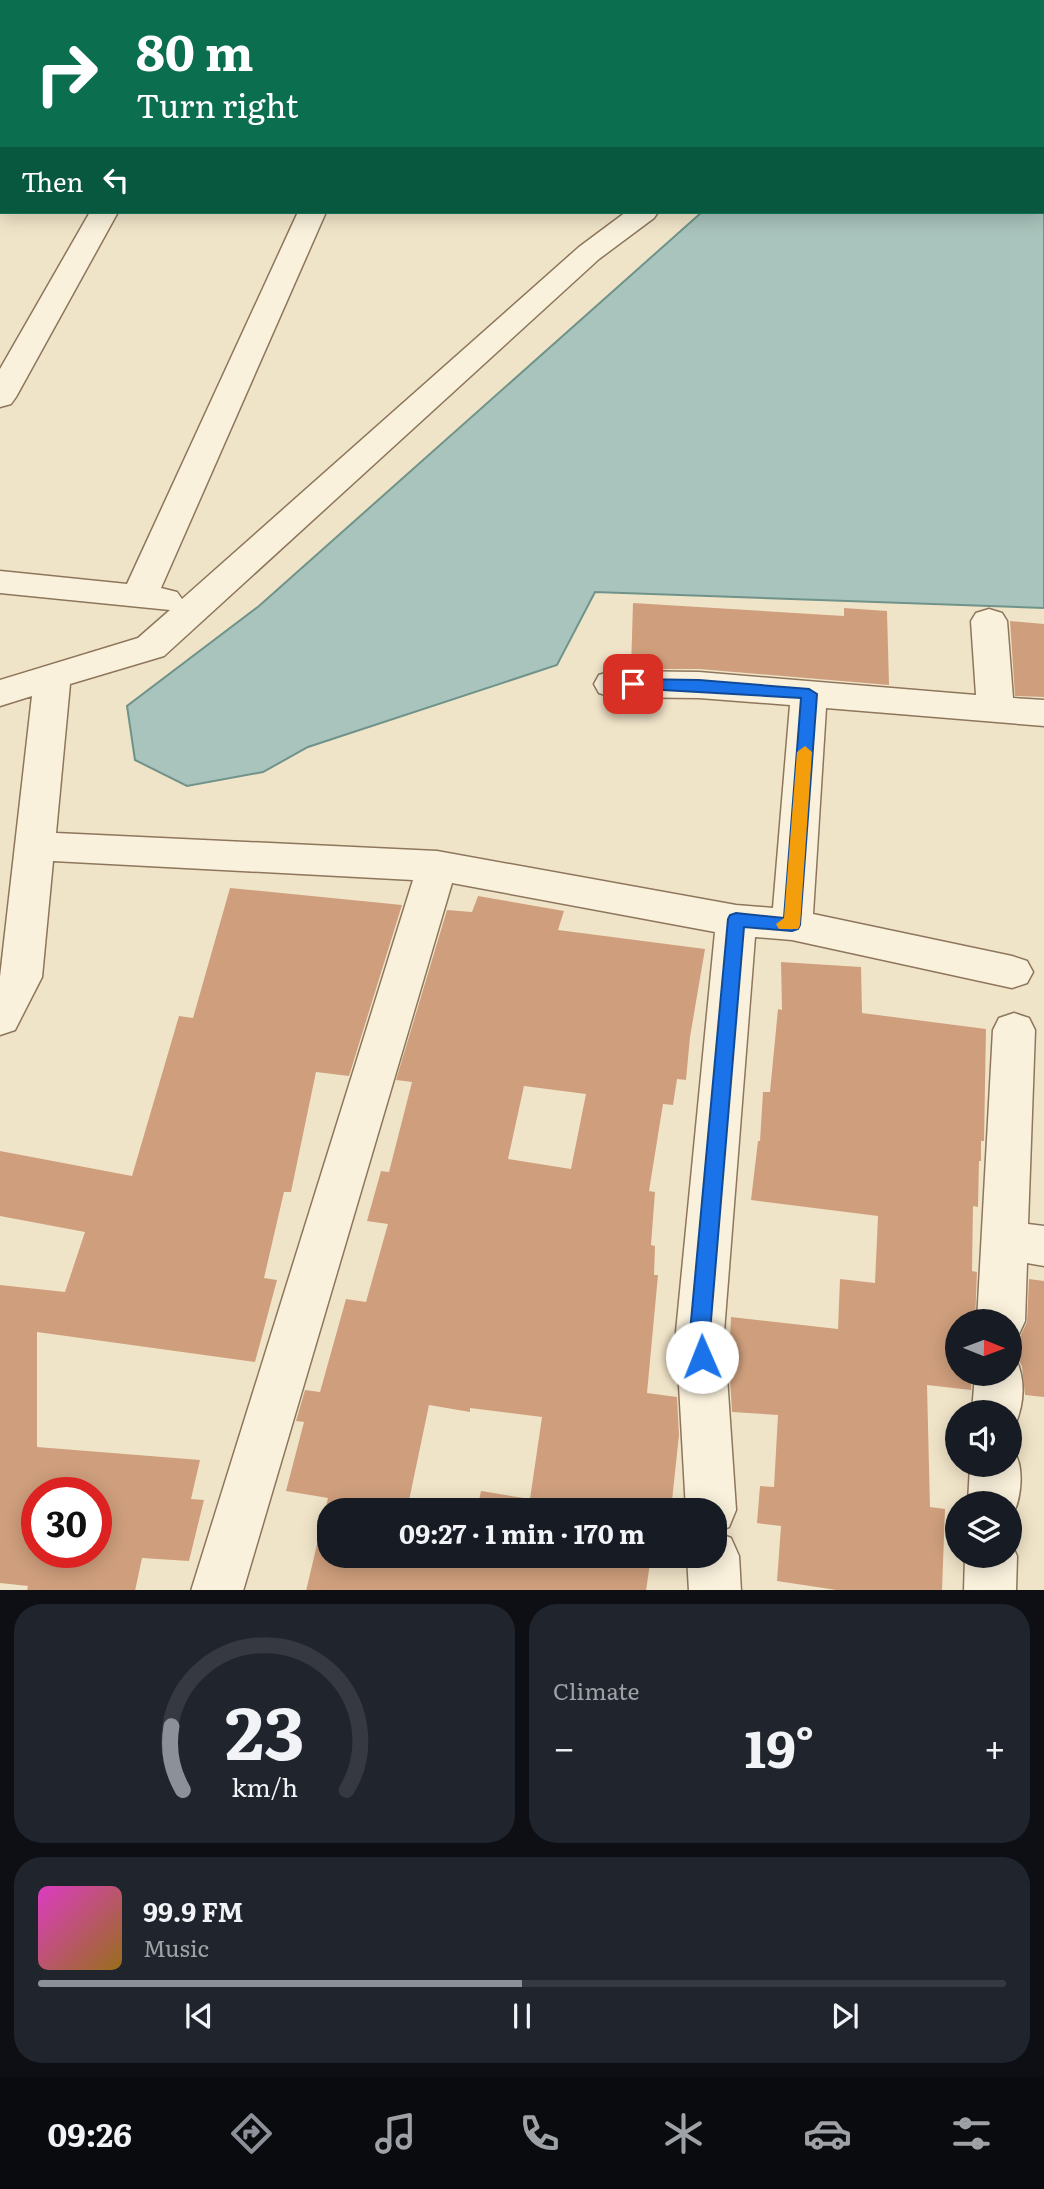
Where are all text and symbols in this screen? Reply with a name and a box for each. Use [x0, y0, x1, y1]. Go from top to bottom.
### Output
text: 80 m [136, 13, 254, 86]
icon: right [21, 28, 112, 119]
text: Turn right [136, 80, 298, 128]
text: Then [21, 161, 83, 200]
icon: left [97, 161, 135, 199]
pin [603, 654, 663, 714]
icon: arrive [614, 665, 652, 703]
north arrow [945, 1309, 1022, 1386]
map controls [945, 1309, 1022, 1568]
position arrow [665, 1320, 739, 1394]
button: sound [945, 1400, 1022, 1477]
speed limit sign: 30 [21, 1477, 112, 1568]
button: layers [945, 1491, 1022, 1568]
text: 09:27 · 1 min · 170 m [399, 1513, 645, 1552]
text: Climate [553, 1673, 639, 1707]
text: 23 [225, 1674, 304, 1782]
text: 19° [745, 1707, 814, 1784]
text: − [553, 1717, 575, 1774]
text: + [984, 1717, 1006, 1774]
text: km/h [231, 1767, 298, 1804]
text: 99.9 FM [143, 1891, 244, 1930]
text: Music [143, 1930, 209, 1964]
icon: previous [180, 1997, 218, 2035]
icon: pause [503, 1997, 541, 2035]
icon: next [826, 1997, 864, 2035]
text: 09:26 [48, 2109, 132, 2157]
icon: directions [227, 2109, 276, 2158]
icon: music [371, 2109, 420, 2158]
icon: phone [515, 2109, 564, 2158]
icon: climate [659, 2109, 708, 2158]
icon: car [803, 2109, 852, 2158]
icon: filters [947, 2109, 996, 2158]

